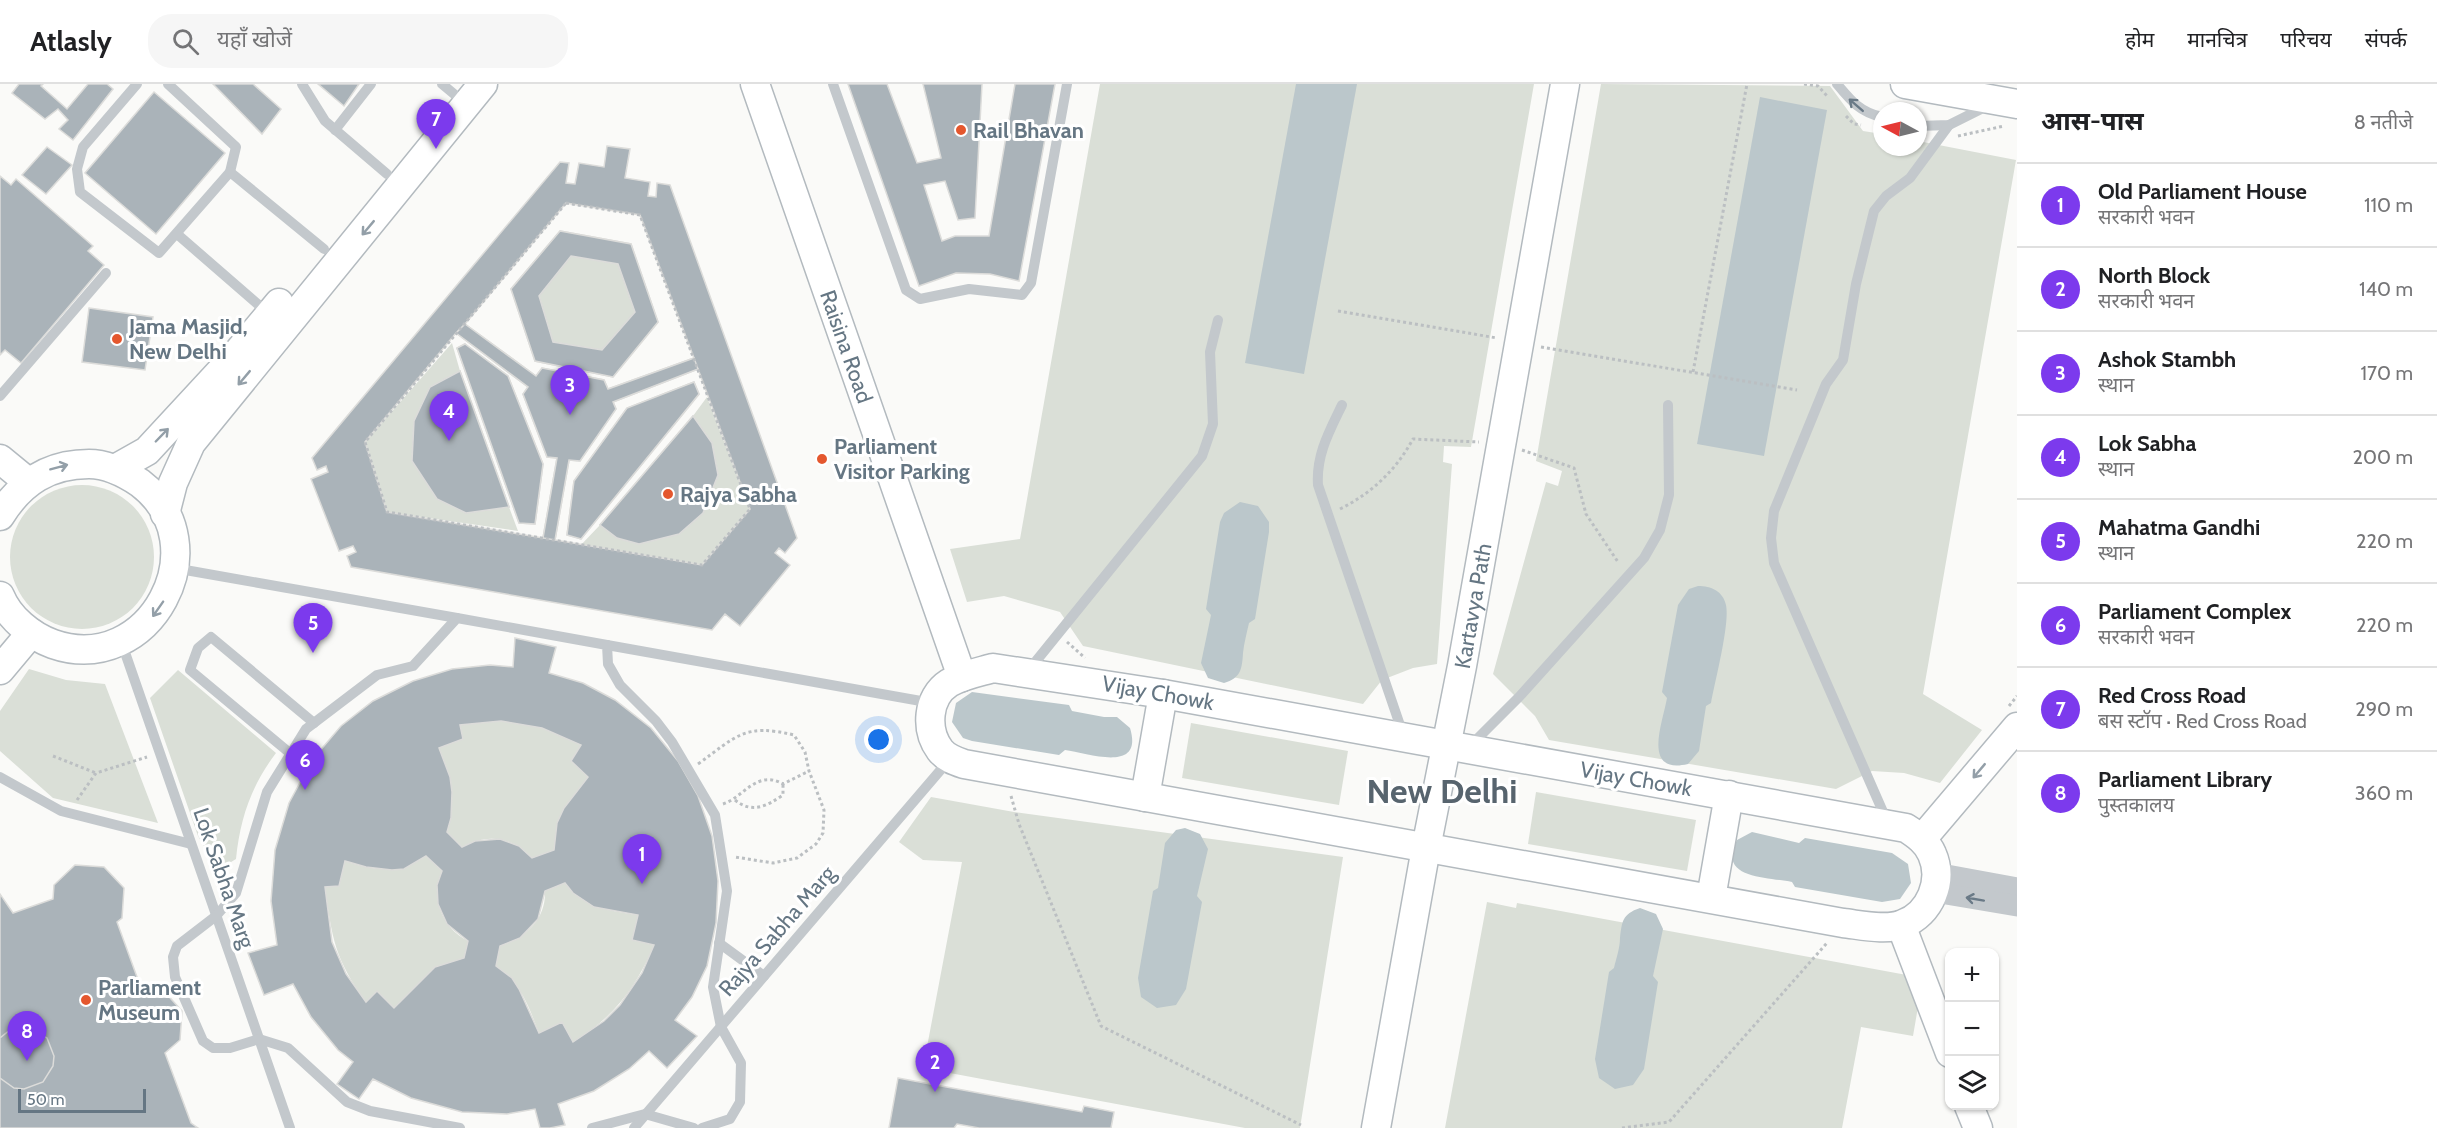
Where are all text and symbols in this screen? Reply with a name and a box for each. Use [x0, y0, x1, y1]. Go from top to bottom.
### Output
search box [148, 14, 568, 68]
text: Atlasly [30, 24, 112, 58]
icon: search [169, 25, 202, 58]
text: यहाँ खोजें [217, 26, 292, 53]
text: होम [2125, 27, 2154, 52]
text: मानचित्र [2187, 27, 2247, 52]
text: परिचय [2280, 27, 2332, 52]
text: संपर्क [2365, 27, 2407, 52]
one-way arrow [1849, 99, 1865, 113]
pin: 7 [416, 100, 456, 149]
north arrow [1873, 102, 1927, 156]
text: आस-पास [2041, 105, 2144, 137]
text: 8 नतीजे [2354, 110, 2413, 134]
place label: Rail Bhavan [973, 117, 1084, 144]
marker: Rail Bhavan [954, 123, 968, 137]
text: Old Parliament House [2098, 178, 2307, 205]
text: 1 [2057, 193, 2064, 217]
text: 110 m [2364, 193, 2413, 217]
text: सरकारी भवन [2098, 205, 2194, 229]
one-way arrow [361, 220, 375, 235]
text: North Block [2098, 262, 2210, 289]
text: 2 [2055, 277, 2066, 301]
text: 140 m [2359, 277, 2413, 301]
street label: Raisina Road [814, 286, 879, 407]
text: सरकारी भवन [2098, 289, 2194, 313]
place label: Jama Masjid, New Delhi [128, 313, 248, 365]
marker: Jama Masjid, New Delhi [110, 332, 124, 346]
text: Ashok Stambh [2098, 346, 2236, 373]
text: 3 [2055, 361, 2066, 385]
text: 170 m [2361, 361, 2413, 385]
pin: 3 [550, 366, 590, 415]
one-way arrow [238, 370, 251, 386]
text: स्थान [2098, 373, 2134, 397]
pin: 4 [430, 392, 468, 441]
one-way arrow [155, 428, 170, 443]
text: Lok Sabha [2098, 430, 2196, 457]
place label: Parliament Visitor Parking [834, 433, 970, 485]
text: 4 [2054, 445, 2067, 469]
text: 200 m [2353, 445, 2413, 469]
marker: Parliament Visitor Parking [815, 452, 829, 466]
text: स्थान [2098, 457, 2134, 481]
one-way arrow [49, 461, 68, 473]
place label: Rajya Sabha [680, 481, 797, 508]
marker: Rajya Sabha [661, 487, 675, 501]
text: Mahatma Gandhi [2098, 514, 2260, 541]
text: 5 [2055, 529, 2066, 553]
text: 220 m [2356, 529, 2413, 553]
street label: Kartavya Path [1448, 541, 1497, 671]
text: स्थान [2098, 541, 2134, 565]
text: Parliament Complex [2098, 598, 2291, 625]
one-way arrow [152, 601, 164, 617]
pin: 5 [294, 604, 332, 653]
text: 6 [2055, 613, 2066, 637]
text: 220 m [2356, 613, 2413, 637]
text: सरकारी भवन [2098, 625, 2194, 649]
street label: Vijay Chowk [1100, 670, 1216, 716]
text: Red Cross Road [2098, 682, 2246, 709]
text: 7 [2055, 697, 2066, 721]
text: 290 m [2355, 697, 2413, 721]
text: बस स्टॉप · Red Cross Road [2098, 709, 2307, 733]
your location [864, 725, 893, 754]
pin: 6 [286, 740, 324, 790]
street label: Vijay Chowk [1578, 756, 1694, 802]
one-way arrow [1972, 763, 1986, 778]
text: Parliament Library [2098, 766, 2272, 793]
district label: New Delhi [1366, 770, 1518, 812]
text: 8 [2054, 781, 2067, 805]
text: 360 m [2355, 781, 2413, 805]
text: पुस्तकालय [2098, 793, 2174, 817]
street label: Lok Sabha Marg [187, 804, 261, 953]
pin: 1 [622, 834, 662, 884]
street label: Rajya Sabha Marg [713, 859, 842, 1002]
one-way arrow [1966, 894, 1986, 905]
map controls [1945, 948, 1999, 1110]
button: + [1945, 948, 1999, 1002]
place label: Parliament Museum [98, 974, 202, 1026]
marker: Parliament Museum [79, 993, 93, 1007]
button: − [1945, 1002, 1999, 1056]
pin: 8 [8, 1012, 46, 1061]
pin: 2 [916, 1042, 954, 1092]
button: layers [1945, 1056, 1999, 1110]
scale bar [18, 1086, 146, 1114]
text: 50 m [27, 1090, 64, 1109]

